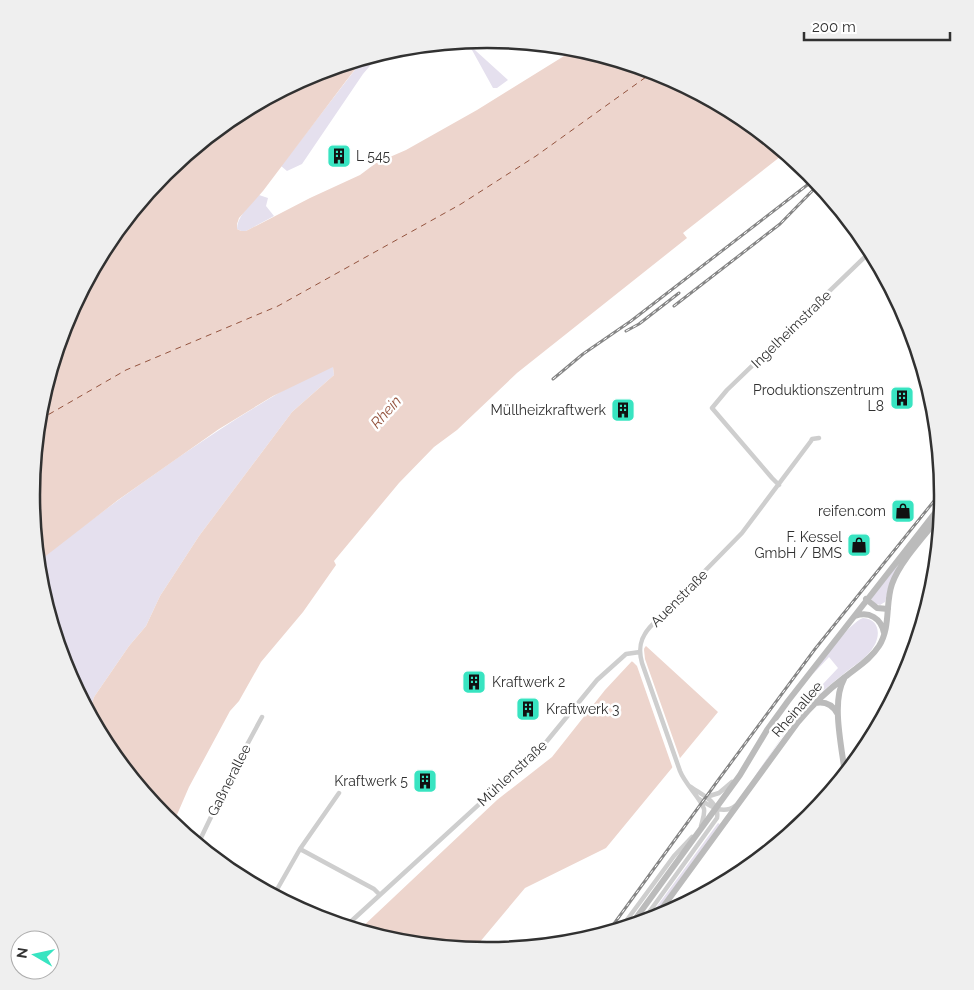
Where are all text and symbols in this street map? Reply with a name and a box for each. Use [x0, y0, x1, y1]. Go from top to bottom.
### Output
scale bar [804, 10, 950, 42]
text: 200 m [812, 18, 856, 36]
building icon: L 545 [326, 143, 352, 169]
place label: L 545 [356, 148, 391, 164]
street label: Ingelheimstraße [748, 287, 834, 371]
place label: Produktionszentrum L8 [753, 382, 884, 414]
building icon: Produktionszentrum L8 [889, 385, 915, 411]
water label: Rhein [367, 392, 405, 432]
building icon: Müllheizkraftwerk [610, 397, 636, 423]
place label: Müllheizkraftwerk [491, 402, 607, 418]
shop icon: reifen.com [890, 498, 916, 524]
place label: reifen.com [818, 503, 886, 519]
place label: F. Kessel GmbH / BMS [755, 529, 842, 561]
shop icon: F. Kessel GmbH / BMS [846, 532, 872, 558]
street label: Auenstraße [647, 566, 711, 630]
building icon: Kraftwerk 2 [461, 669, 487, 695]
place label: Kraftwerk 2 [492, 674, 565, 690]
street label: Rheinallee [769, 678, 825, 740]
building icon: Kraftwerk 3 [515, 696, 541, 722]
place label: Kraftwerk 3 [546, 701, 620, 717]
street label: Mühlenstraße [474, 737, 550, 809]
street label: Gaßnerallee [204, 741, 254, 819]
building icon: Kraftwerk 5 [412, 768, 438, 794]
place label: Kraftwerk 5 [334, 773, 408, 789]
north arrow [10, 930, 60, 980]
text: N [13, 946, 31, 959]

